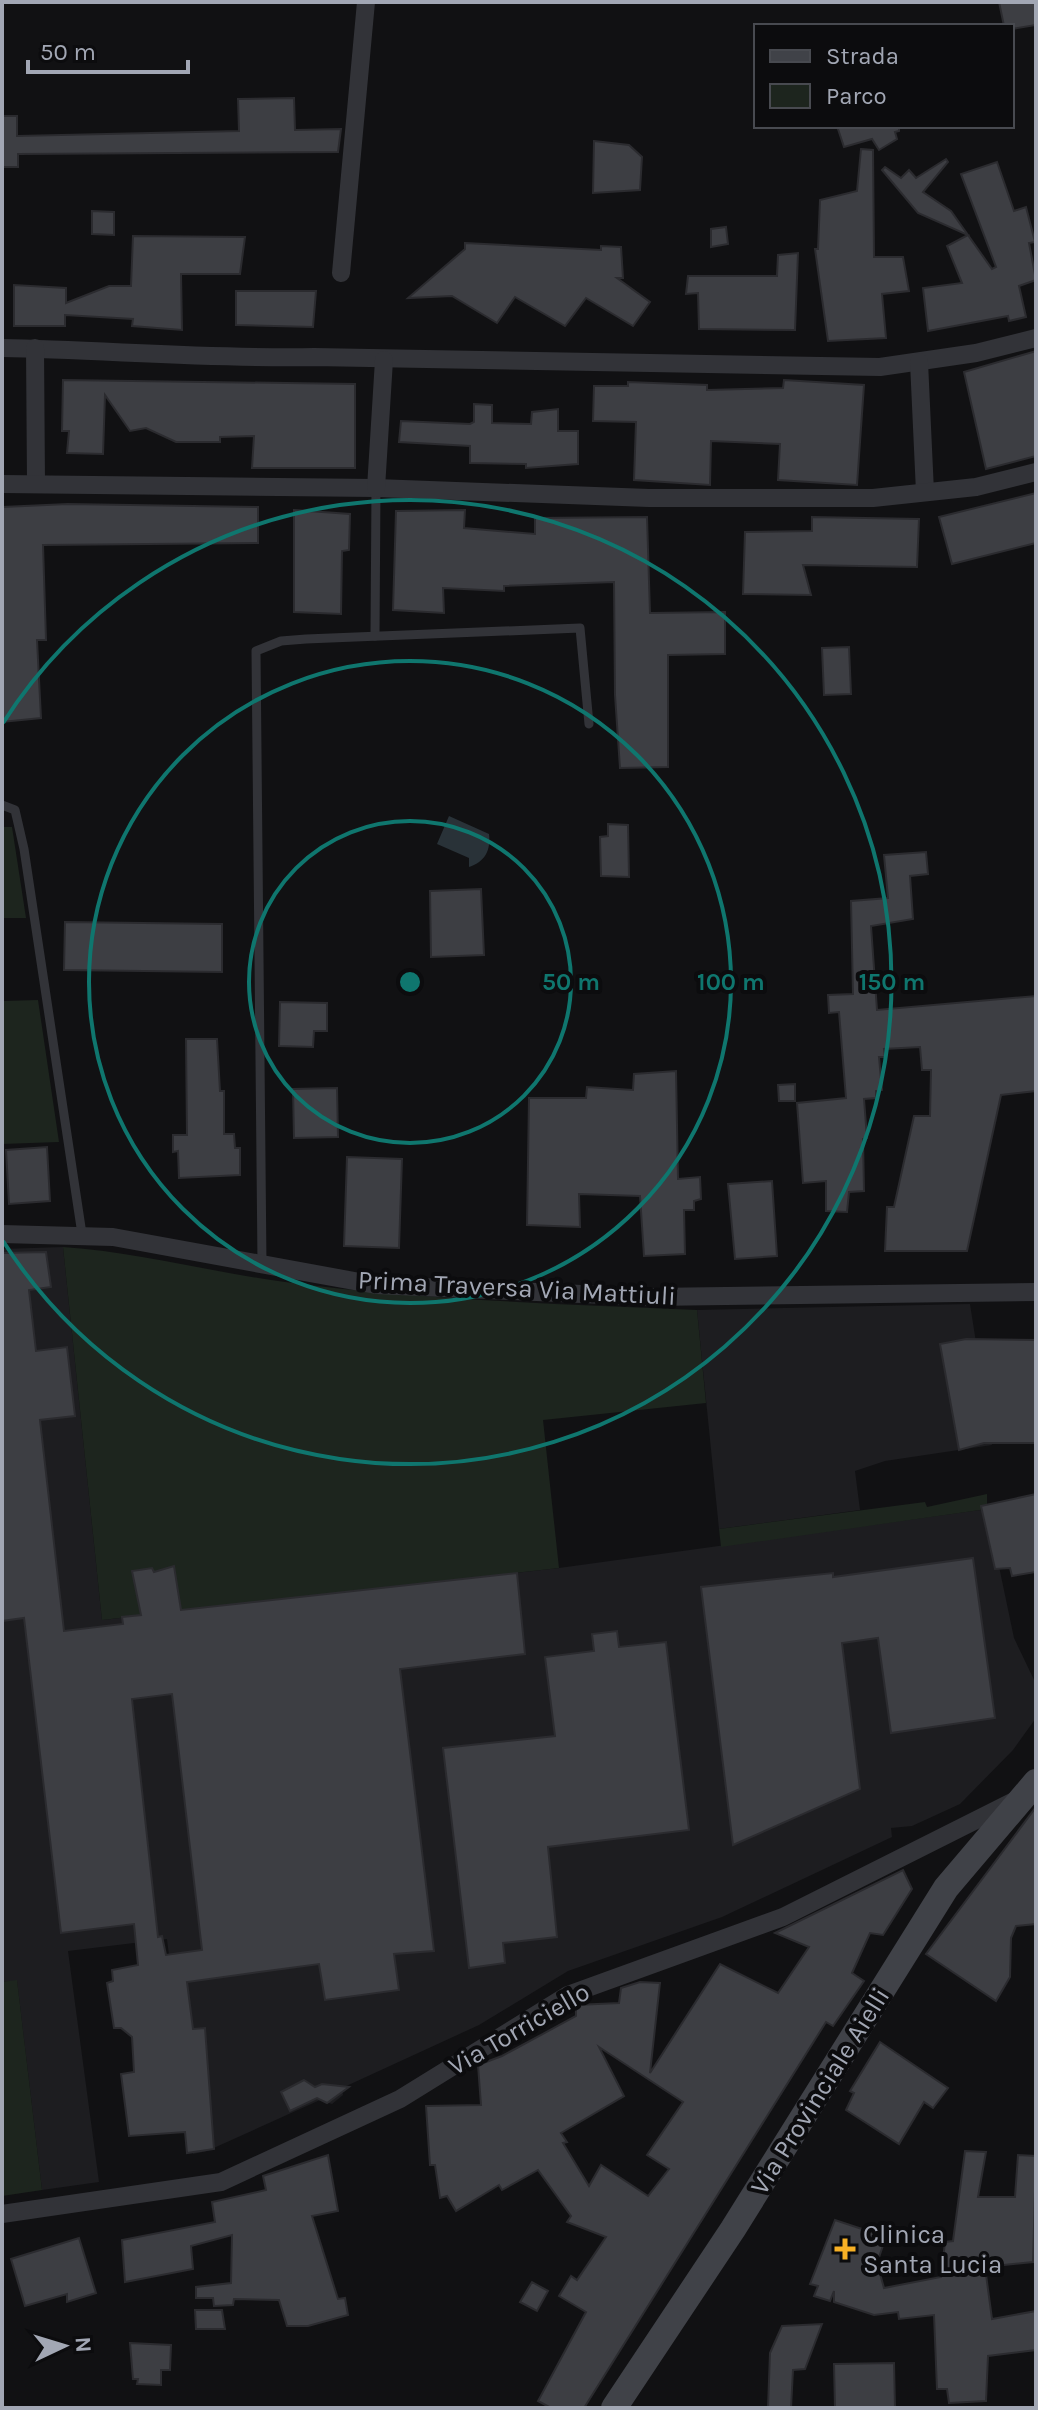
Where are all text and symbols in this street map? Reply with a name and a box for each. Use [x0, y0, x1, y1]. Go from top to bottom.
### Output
scale bar [28, 24, 188, 74]
legend [754, 24, 1014, 128]
text: 50 m [40, 38, 96, 66]
text: Strada [826, 42, 899, 70]
text: Parco [826, 82, 887, 110]
centre of rings [396, 968, 424, 996]
text: 50 m [542, 968, 600, 996]
text: 100 m [697, 968, 765, 996]
text: 150 m [859, 968, 925, 996]
street label: Prima Traversa Via Mattiuli [357, 1264, 677, 1312]
street label: Via Torriciello [443, 1976, 595, 2082]
street label: Via Provinciale Aielli [744, 1982, 896, 2200]
place label: Clinica Santa Lucia [863, 2219, 1002, 2280]
marker: Clinica Santa Lucia [834, 2238, 856, 2260]
north arrow [24, 2306, 104, 2386]
text: N [69, 2336, 96, 2353]

